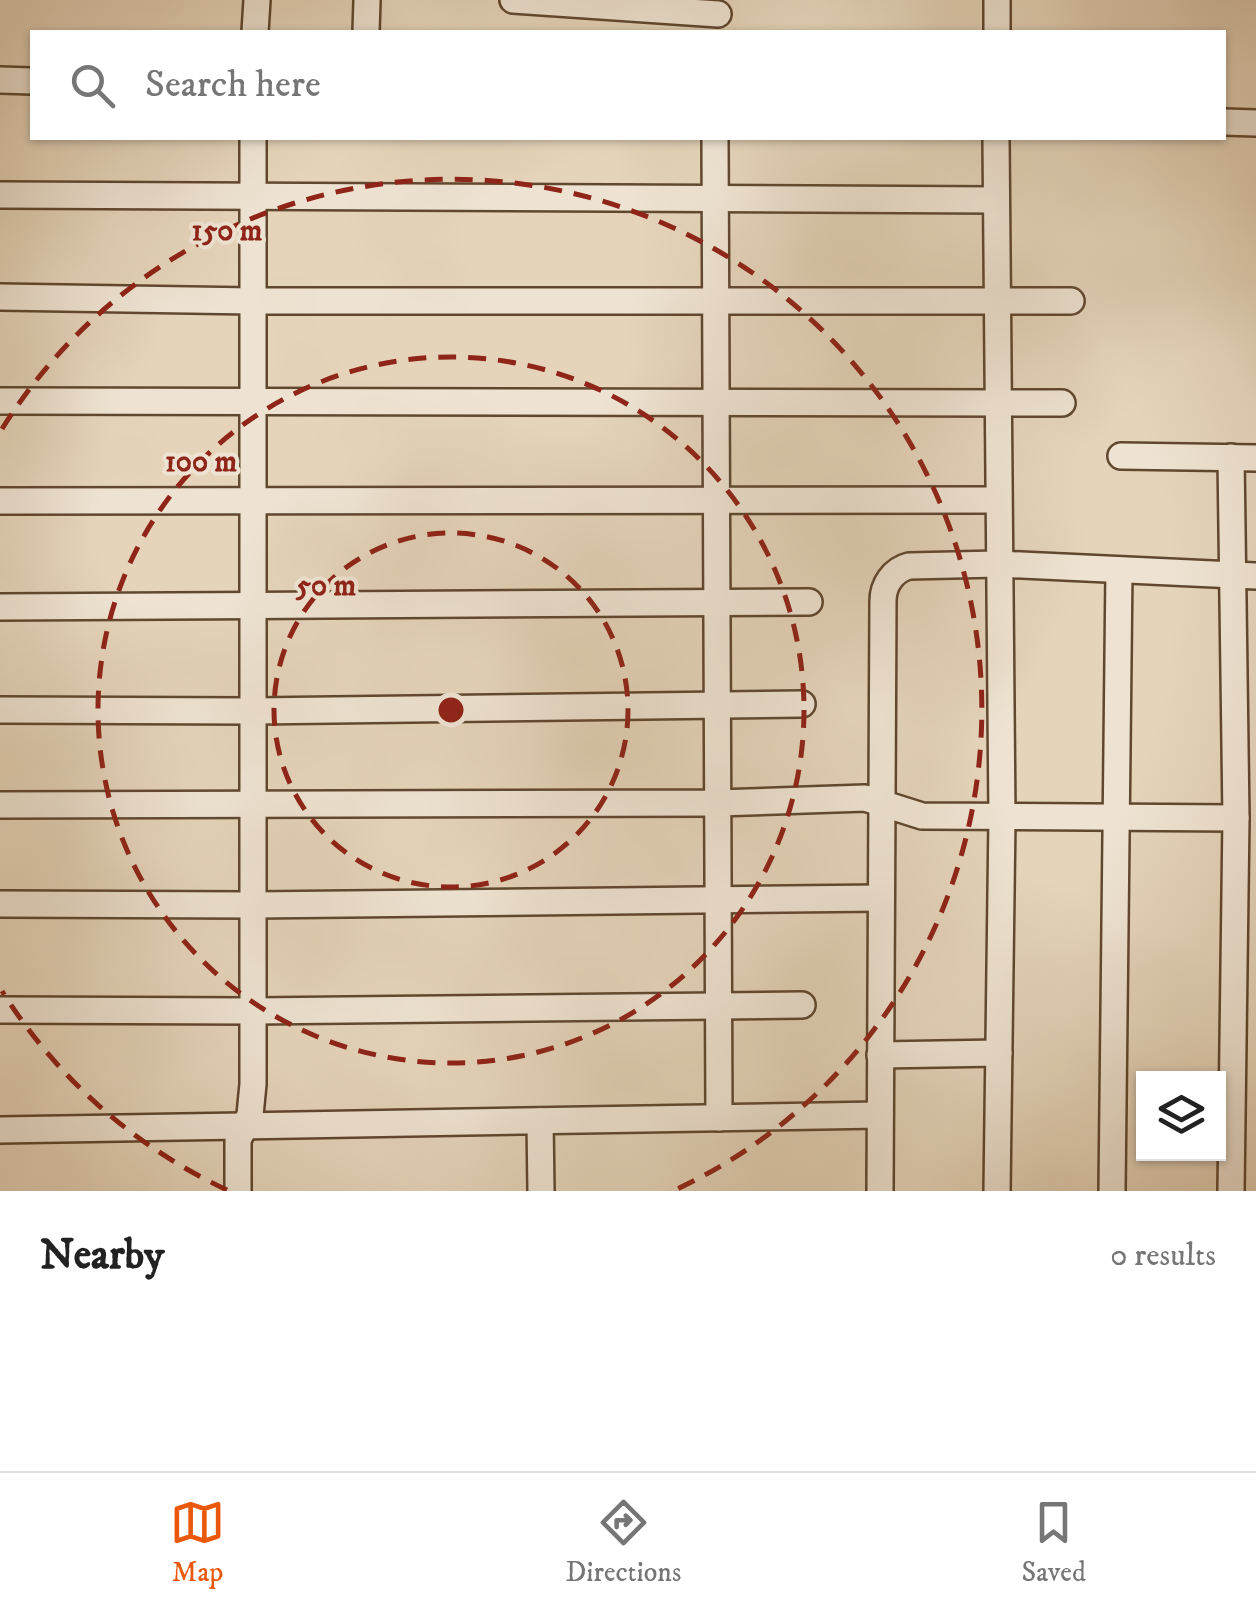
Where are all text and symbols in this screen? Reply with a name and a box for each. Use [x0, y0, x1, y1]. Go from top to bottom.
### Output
search box [30, 30, 1226, 140]
icon: search [65, 58, 120, 113]
text: Search here [145, 61, 321, 109]
text: 150 m [192, 213, 263, 250]
text: 100 m [165, 444, 238, 481]
text: 50 m [295, 568, 356, 605]
centre of rings [433, 692, 469, 728]
map controls [1136, 1071, 1226, 1161]
button: layers [1136, 1071, 1226, 1161]
text: Nearby [40, 1230, 164, 1282]
text: 0 results [1110, 1236, 1216, 1276]
tab: Map [170, 1495, 225, 1590]
tab: Directions [565, 1495, 681, 1590]
tab: Saved [1022, 1495, 1086, 1590]

